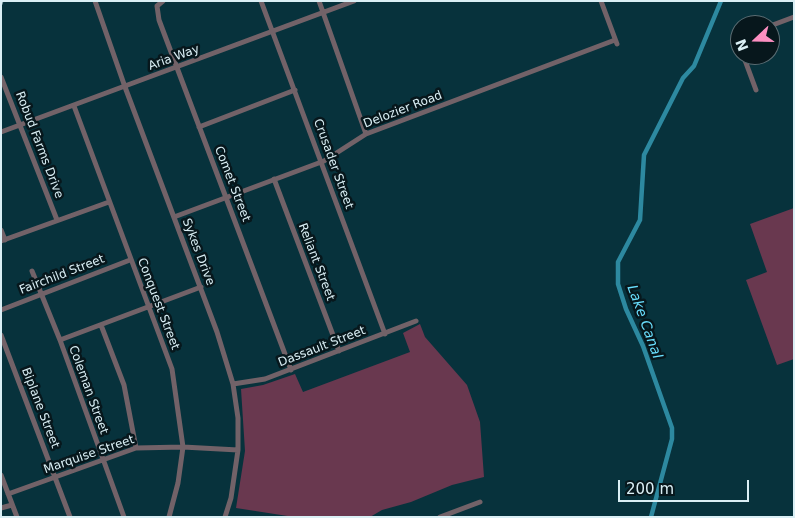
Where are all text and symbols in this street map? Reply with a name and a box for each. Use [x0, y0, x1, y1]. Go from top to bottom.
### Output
north arrow [730, 15, 780, 65]
text: N [732, 37, 751, 53]
street label: Aria Way [147, 42, 201, 74]
street label: Delozier Road [362, 88, 444, 132]
street label: Robud Farms Drive [12, 89, 66, 201]
street label: Crusader Street [310, 117, 356, 211]
street label: Comet Street [211, 144, 253, 224]
street label: Sykes Drive [179, 216, 217, 288]
street label: Reliant Street [295, 221, 337, 303]
street label: Fairchild Street [17, 252, 107, 298]
street label: Conquest Street [134, 256, 182, 352]
water label: Lake Canal [623, 283, 665, 361]
street label: Dassault Street [276, 324, 368, 370]
street label: Coleman Street [65, 344, 111, 436]
street label: Biplane Street [18, 366, 62, 450]
street label: Marquise Street [42, 433, 136, 477]
scale bar [620, 470, 751, 502]
text: 200 m [626, 480, 674, 498]

